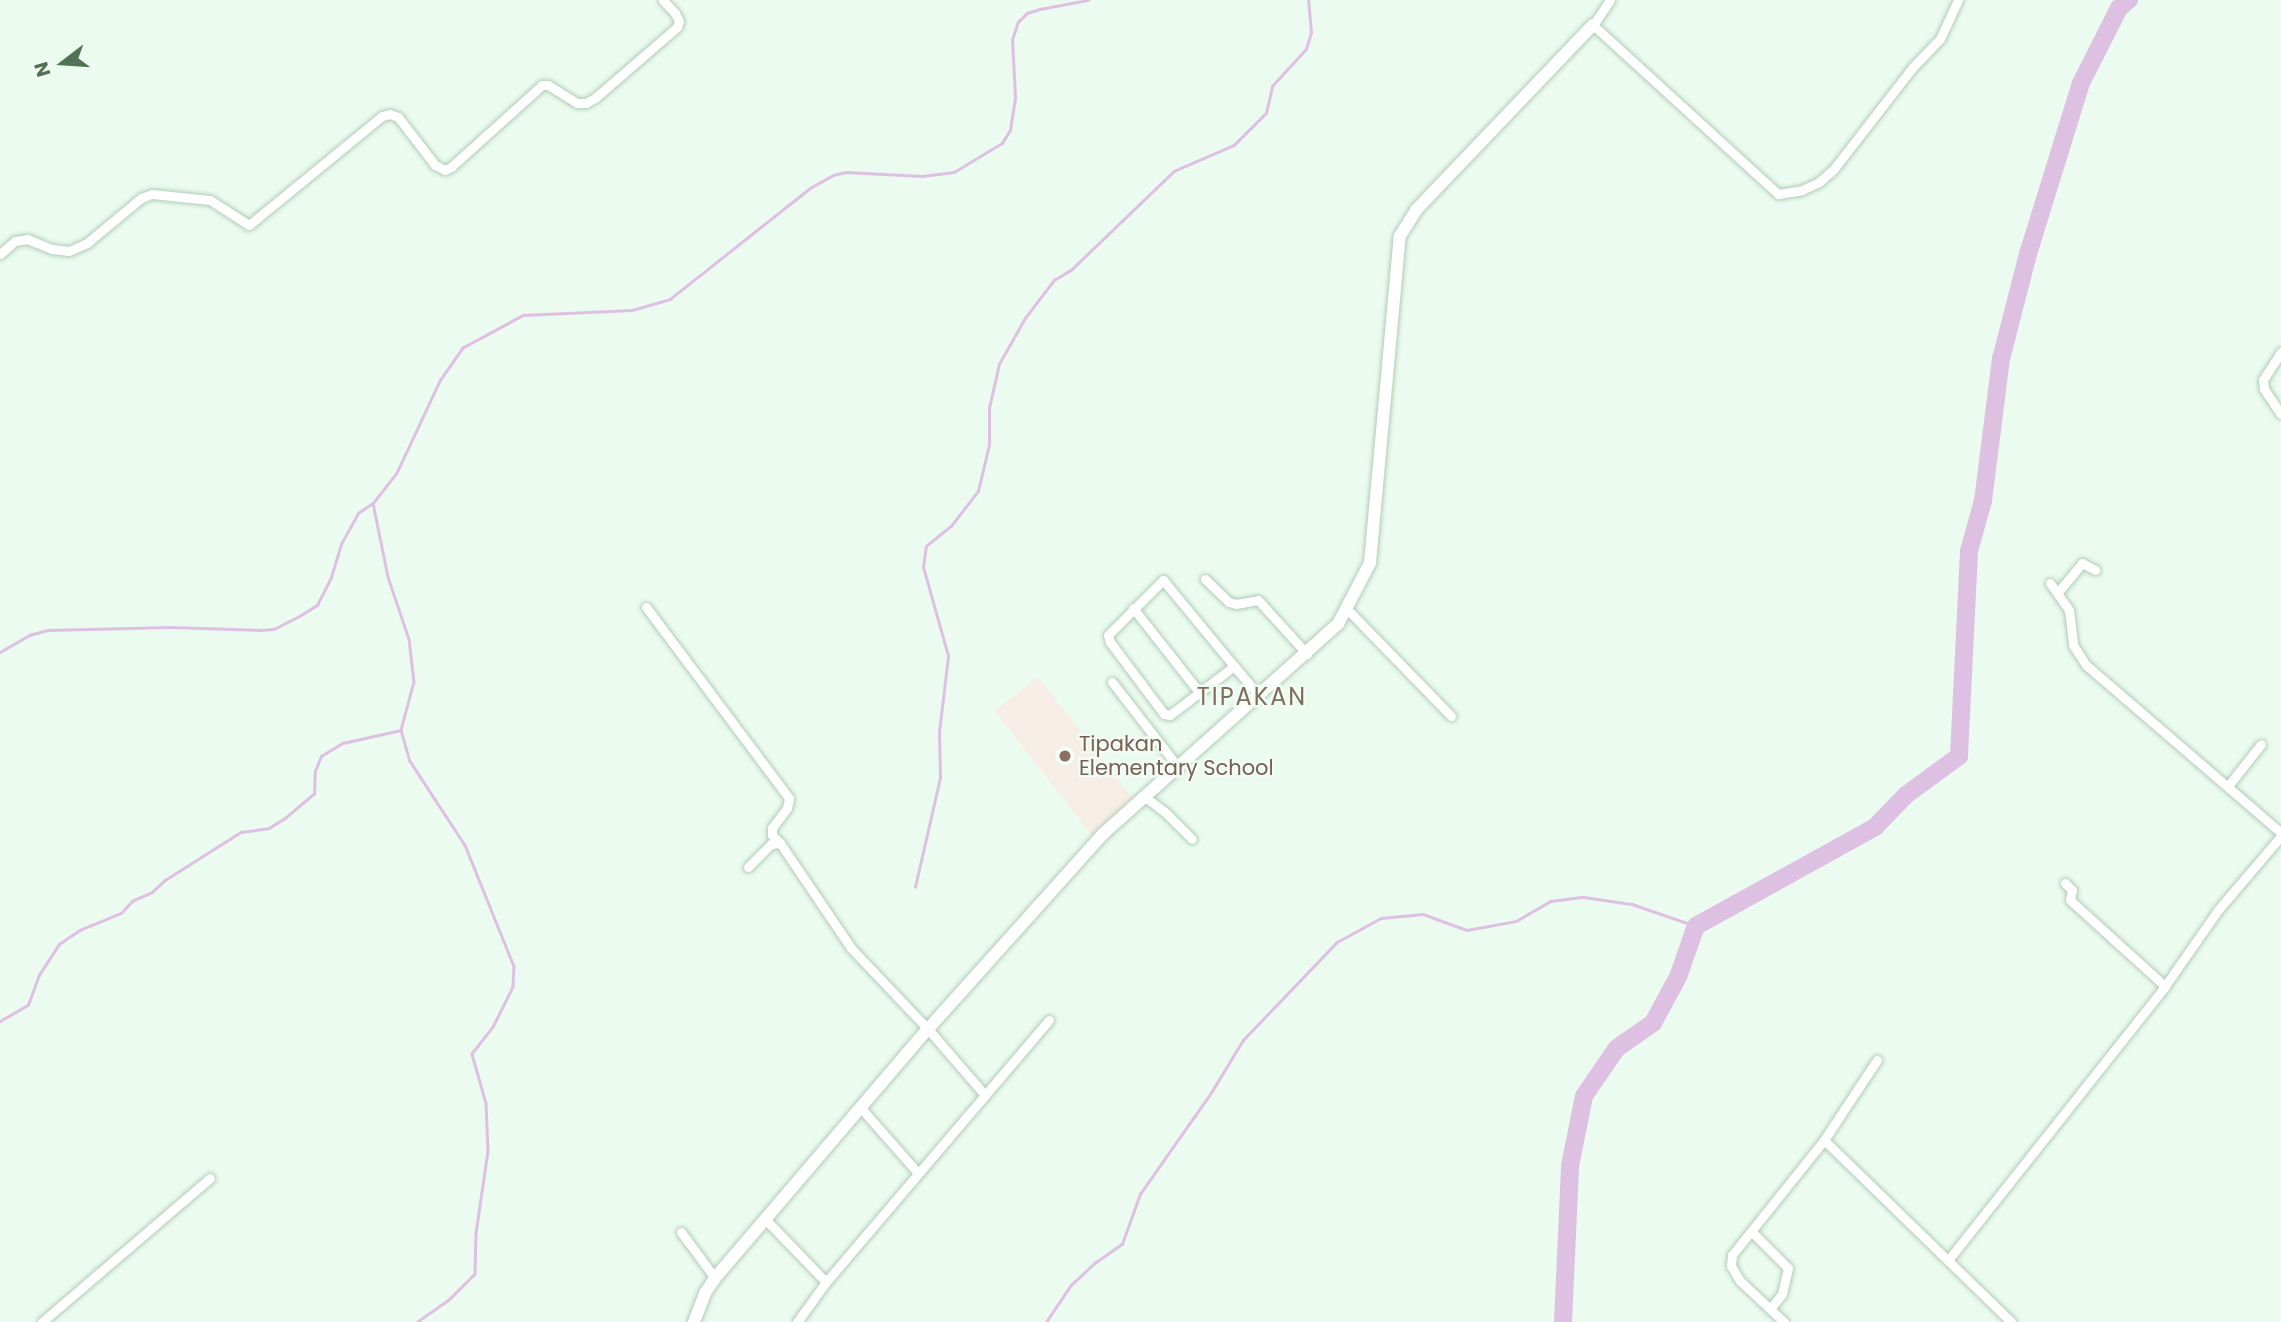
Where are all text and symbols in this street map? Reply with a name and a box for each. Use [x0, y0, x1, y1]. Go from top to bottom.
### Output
north arrow [28, 28, 98, 98]
text: N [27, 59, 57, 80]
district label: TIPAKAN [1198, 683, 1306, 711]
place label: Tipakan Elementary School [1079, 731, 1274, 781]
marker: Tipakan Elementary School [1057, 748, 1073, 764]

